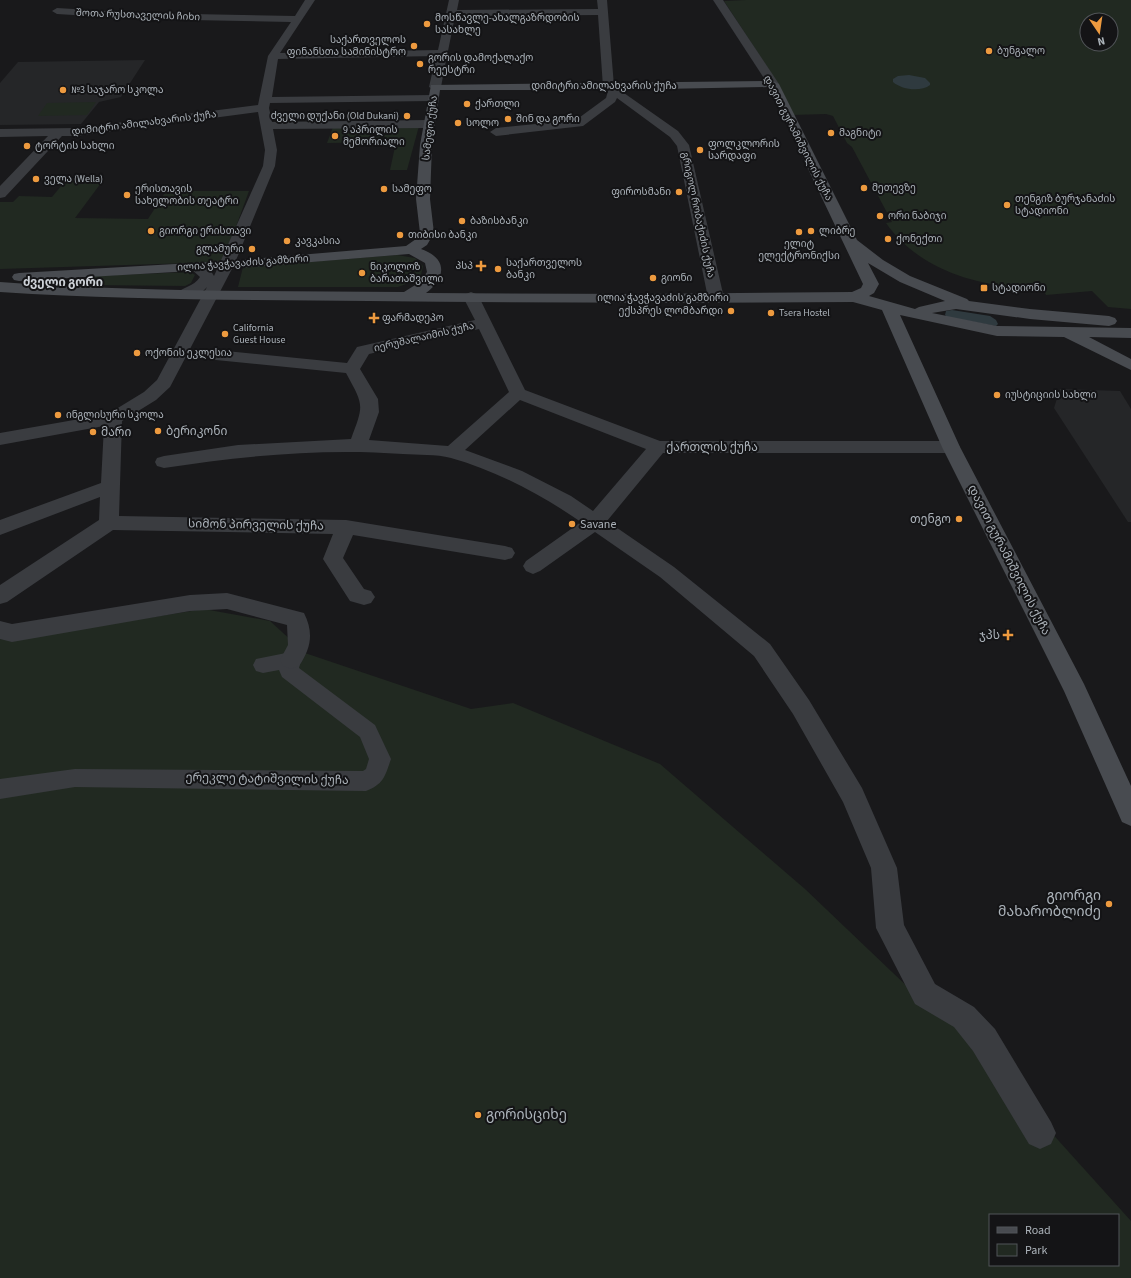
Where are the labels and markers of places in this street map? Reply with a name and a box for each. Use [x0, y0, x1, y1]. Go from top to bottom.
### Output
place label: მოსწავლე-ახალგაზრდობის სასახლე [435, 11, 580, 37]
marker: მოსწავლე-ახალგაზრდობის სასახლე [422, 19, 432, 29]
place label: საქართველოს ფინანსთა სამინისტრო [287, 33, 406, 59]
marker: საქართველოს ფინანსთა სამინისტრო [409, 41, 419, 51]
place label: ბუნგალო [997, 44, 1045, 58]
marker: ბუნგალო [984, 46, 994, 56]
place label: გორის დამოქალაქო რეესტრი [428, 51, 533, 77]
marker: გორის დამოქალაქო რეესტრი [415, 59, 425, 69]
place label: №3 საჯარო სკოლა [71, 83, 164, 97]
marker: №3 საჯარო სკოლა [58, 85, 68, 95]
place label: ქართლი [475, 97, 520, 111]
marker: ქართლი [462, 99, 472, 109]
place label: ძველი დუქანი (Old Dukani) [271, 109, 399, 123]
marker: ძველი დუქანი (Old Dukani) [402, 111, 412, 121]
place label: შინ და გორი [516, 112, 580, 126]
marker: შინ და გორი [503, 114, 513, 124]
place label: სოლო [466, 116, 499, 130]
marker: სოლო [453, 118, 463, 128]
place label: 9 აპრილის მემორიალი [343, 123, 405, 149]
place label: მაგნიტი [839, 126, 882, 140]
marker: მაგნიტი [826, 128, 836, 138]
marker: 9 აპრილის მემორიალი [330, 131, 340, 141]
place label: ფოლკლორის სარდაფი [708, 137, 780, 163]
place label: ტორტის სახლი [35, 139, 115, 153]
marker: ტორტის სახლი [22, 141, 32, 151]
marker: ფოლკლორის სარდაფი [695, 145, 705, 155]
place label: ველა (Wella) [44, 172, 103, 186]
marker: ველა (Wella) [31, 174, 41, 184]
place label: მეთევზე [872, 181, 916, 195]
place label: ერისთავის სახელობის თეატრი [135, 182, 239, 208]
place label: სამეფო [392, 182, 432, 196]
marker: მეთევზე [859, 183, 869, 193]
marker: სამეფო [379, 184, 389, 194]
place label: ფიროსმანი [611, 185, 671, 199]
marker: ფიროსმანი [674, 187, 684, 197]
marker: ერისთავის სახელობის თეატრი [122, 190, 132, 200]
place label: თენგიზ ბურჯანაძის სტადიონი [1015, 192, 1115, 218]
marker: თენგიზ ბურჯანაძის სტადიონი [1002, 200, 1012, 210]
place label: ორი ნაბიჯი [888, 209, 947, 223]
marker: ორი ნაბიჯი [875, 211, 885, 221]
place label: ბაზისბანკი [470, 214, 529, 228]
marker: ბაზისბანკი [457, 216, 467, 226]
place label: გიორგი ერისთავი [159, 224, 251, 238]
place label: ლიბრე [819, 224, 856, 238]
marker: გიორგი ერისთავი [146, 226, 156, 236]
marker: ლიბრე [806, 226, 816, 236]
marker: ელიტ ელექტრონიქსი [794, 227, 804, 237]
place label: თიბისი ბანკი [408, 228, 477, 242]
marker: თიბისი ბანკი [395, 230, 405, 240]
place label: ქონექთი [896, 232, 942, 246]
place label: კავკასია [295, 234, 340, 248]
marker: ქონექთი [883, 234, 893, 244]
marker: კავკასია [282, 236, 292, 246]
place label: ელიტ ელექტრონიქსი [758, 237, 840, 263]
place label: გლამური [196, 242, 244, 256]
marker: გლამური [247, 244, 257, 254]
place label: საქართველოს ბანკი [506, 256, 582, 282]
place label: პსპ [455, 259, 473, 273]
place label: ნიკოლოზ ბარათაშვილი [370, 260, 444, 286]
marker: პსპ [476, 261, 486, 271]
marker: საქართველოს ბანკი [493, 264, 503, 274]
marker: ნიკოლოზ ბარათაშვილი [357, 268, 367, 278]
place label: გიონი [661, 271, 693, 285]
marker: გიონი [648, 273, 658, 283]
place label: სტადიონი [992, 281, 1046, 295]
marker: სტადიონი [979, 283, 989, 293]
place label: ექსპრეს ლომბარდი [619, 304, 723, 318]
marker: ექსპრეს ლომბარდი [726, 306, 736, 316]
place label: Tsera Hostel [779, 306, 830, 320]
marker: Tsera Hostel [766, 308, 776, 318]
place label: ფარმადეპო [382, 311, 444, 325]
marker: ფარმადეპო [369, 313, 379, 323]
place label: California Guest House [233, 321, 286, 347]
marker: California Guest House [220, 329, 230, 339]
place label: ოქონის ეკლესია [145, 346, 232, 360]
marker: ოქონის ეკლესია [132, 348, 142, 358]
place label: იუსტიციის სახლი [1005, 388, 1097, 402]
marker: იუსტიციის სახლი [992, 390, 1002, 400]
place label: ინგლისური სკოლა [66, 408, 164, 422]
marker: ინგლისური სკოლა [53, 410, 63, 420]
place label: ბერიკონი [166, 423, 227, 440]
place label: მარი [101, 424, 131, 441]
marker: ბერიკონი [153, 426, 163, 436]
marker: მარი [88, 427, 98, 437]
place label: თენგო [910, 511, 951, 528]
marker: თენგო [954, 514, 964, 524]
place label: Savane [580, 516, 616, 533]
marker: Savane [567, 519, 577, 529]
place label: ჯპს [979, 627, 1000, 644]
marker: ჯპს [1003, 630, 1013, 640]
place label: გიორგი მახარობლიძე [998, 886, 1101, 922]
marker: გიორგი მახარობლიძე [1104, 899, 1114, 909]
place label: გორისციხე [486, 1105, 567, 1125]
marker: გორისციხე [473, 1110, 483, 1120]

